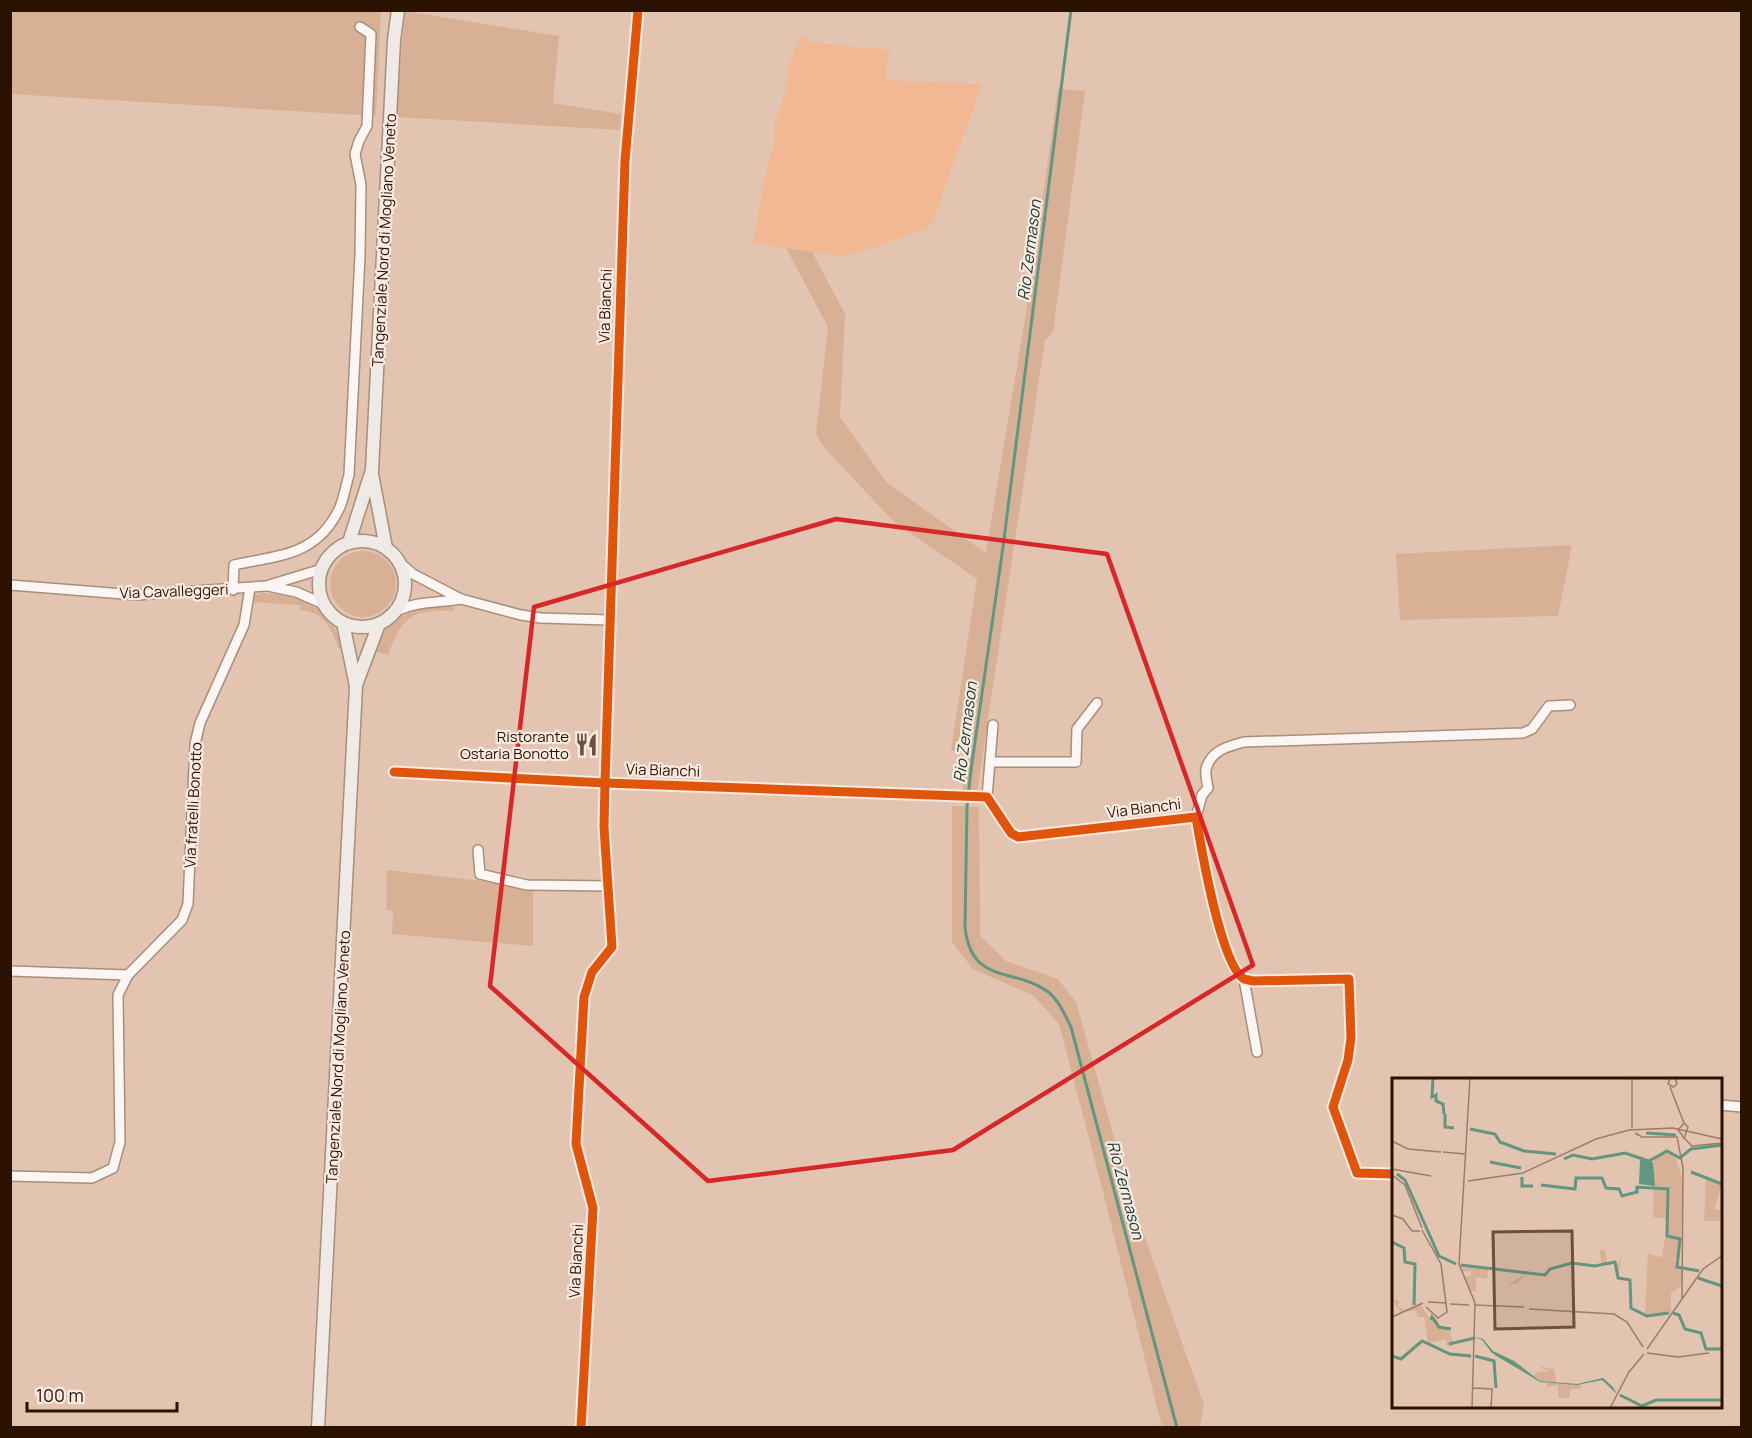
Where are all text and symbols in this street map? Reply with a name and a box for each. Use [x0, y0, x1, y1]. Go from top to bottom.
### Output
street label: Tangenziale Nord di Mogliano Veneto [367, 113, 401, 367]
water label: Rio Zermason [1012, 198, 1046, 302]
street label: Via Bianchi [593, 269, 617, 343]
street label: Via Cavalleggeri [119, 579, 229, 603]
water label: Rio Zermason [948, 680, 982, 784]
place label: Ristorante Ostaria Bonotto [460, 726, 569, 764]
restaurant icon: Ristorante Ostaria Bonotto [574, 732, 600, 758]
street label: Via fratelli Bonotto [179, 741, 207, 869]
street label: Via Bianchi [626, 758, 700, 782]
street label: Via Bianchi [1106, 793, 1182, 823]
street label: Tangenziale Nord di Mogliano Veneto [321, 930, 355, 1184]
inset map [1392, 1078, 1722, 1408]
water label: Rio Zermason [1102, 1138, 1150, 1242]
street label: Via Bianchi [564, 1223, 588, 1299]
scale bar [27, 1375, 177, 1413]
text: 100 m [36, 1383, 84, 1407]

